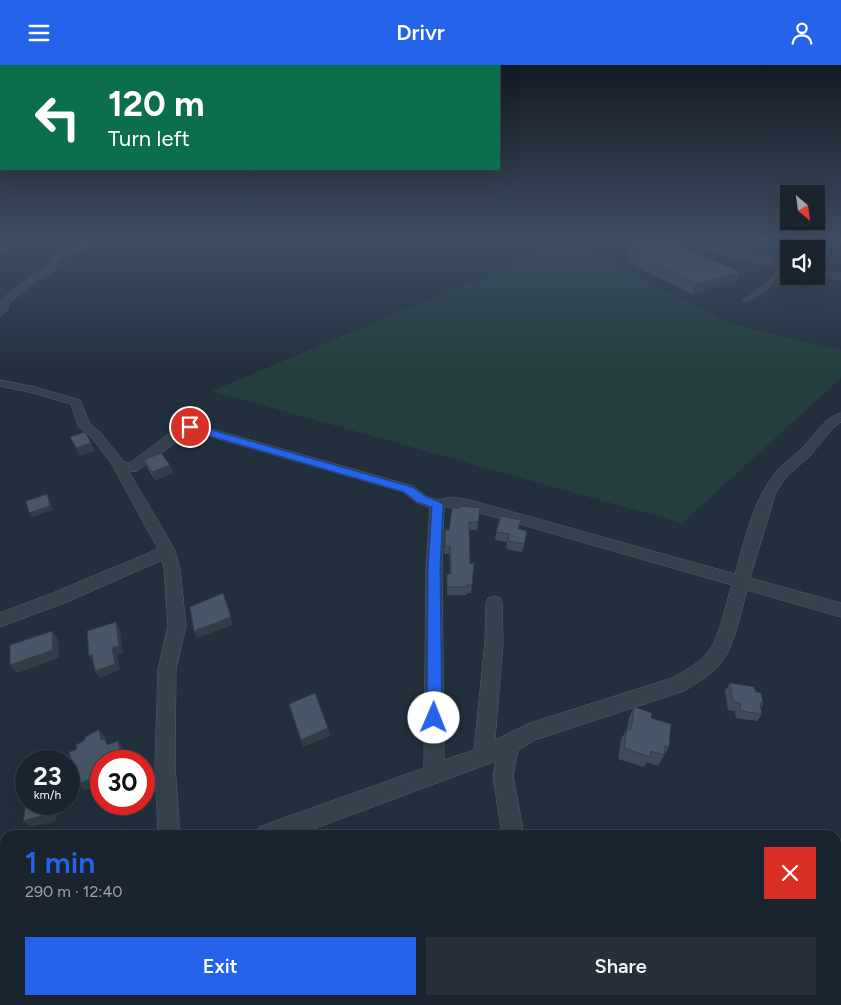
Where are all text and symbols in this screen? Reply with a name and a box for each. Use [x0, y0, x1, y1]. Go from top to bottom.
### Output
icon: menu [25, 19, 53, 47]
text: Drivr [396, 19, 445, 46]
icon: person [788, 19, 816, 47]
text: 120 m [108, 83, 205, 125]
icon: left [25, 85, 90, 150]
text: Turn left [108, 125, 190, 152]
north arrow [780, 185, 825, 230]
map controls [780, 185, 825, 285]
button: sound [780, 240, 825, 285]
pin [169, 406, 211, 448]
icon: arrive [176, 413, 204, 441]
position arrow [407, 691, 459, 743]
speed limit sign: 30 [90, 750, 155, 815]
text: 23 [33, 761, 62, 791]
text: km/h [34, 788, 61, 802]
text: 1 min [25, 844, 95, 881]
button: close [764, 847, 816, 899]
text: 290 m · 12:40 [25, 882, 123, 901]
button: Exit [25, 937, 416, 995]
button: Share [426, 937, 816, 995]

